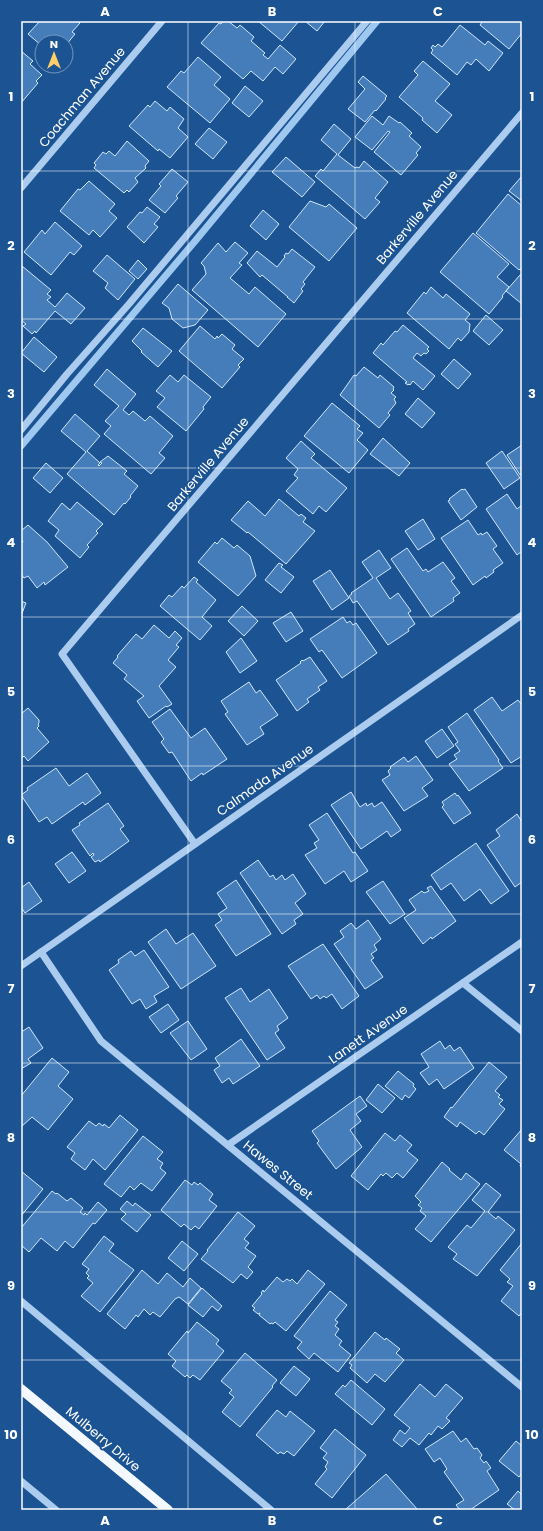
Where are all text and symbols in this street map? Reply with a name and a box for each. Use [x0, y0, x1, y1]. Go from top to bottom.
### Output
text: A [100, 2, 110, 21]
text: B [268, 2, 277, 21]
text: C [433, 2, 443, 21]
north arrow [34, 34, 74, 74]
text: N [50, 36, 58, 52]
street label: Coachman Avenue [34, 43, 130, 151]
text: 1 [9, 87, 13, 106]
text: 1 [530, 87, 534, 106]
street label: Barkerville Avenue [372, 166, 462, 268]
text: 2 [7, 236, 15, 255]
text: 2 [528, 236, 536, 255]
text: 3 [7, 384, 15, 403]
text: 3 [528, 384, 536, 403]
street label: Barkerville Avenue [163, 413, 253, 515]
text: 4 [7, 533, 16, 552]
text: 4 [528, 533, 537, 552]
text: 5 [7, 682, 15, 701]
text: 5 [528, 682, 536, 701]
street label: Calmada Avenue [213, 740, 317, 820]
text: 6 [7, 830, 15, 849]
text: 6 [528, 830, 536, 849]
text: 7 [8, 979, 15, 998]
text: 7 [529, 979, 536, 998]
street label: Lanett Avenue [325, 1000, 411, 1068]
text: 8 [7, 1128, 15, 1147]
text: 8 [528, 1128, 536, 1147]
street label: Hawes Street [239, 1136, 317, 1204]
text: 9 [7, 1276, 15, 1295]
text: 9 [528, 1276, 536, 1295]
street label: Mulberry Drive [61, 1402, 145, 1476]
text: 10 [4, 1425, 18, 1444]
text: 10 [525, 1425, 539, 1444]
text: A [100, 1511, 110, 1530]
text: B [268, 1511, 277, 1530]
text: C [433, 1511, 443, 1530]

